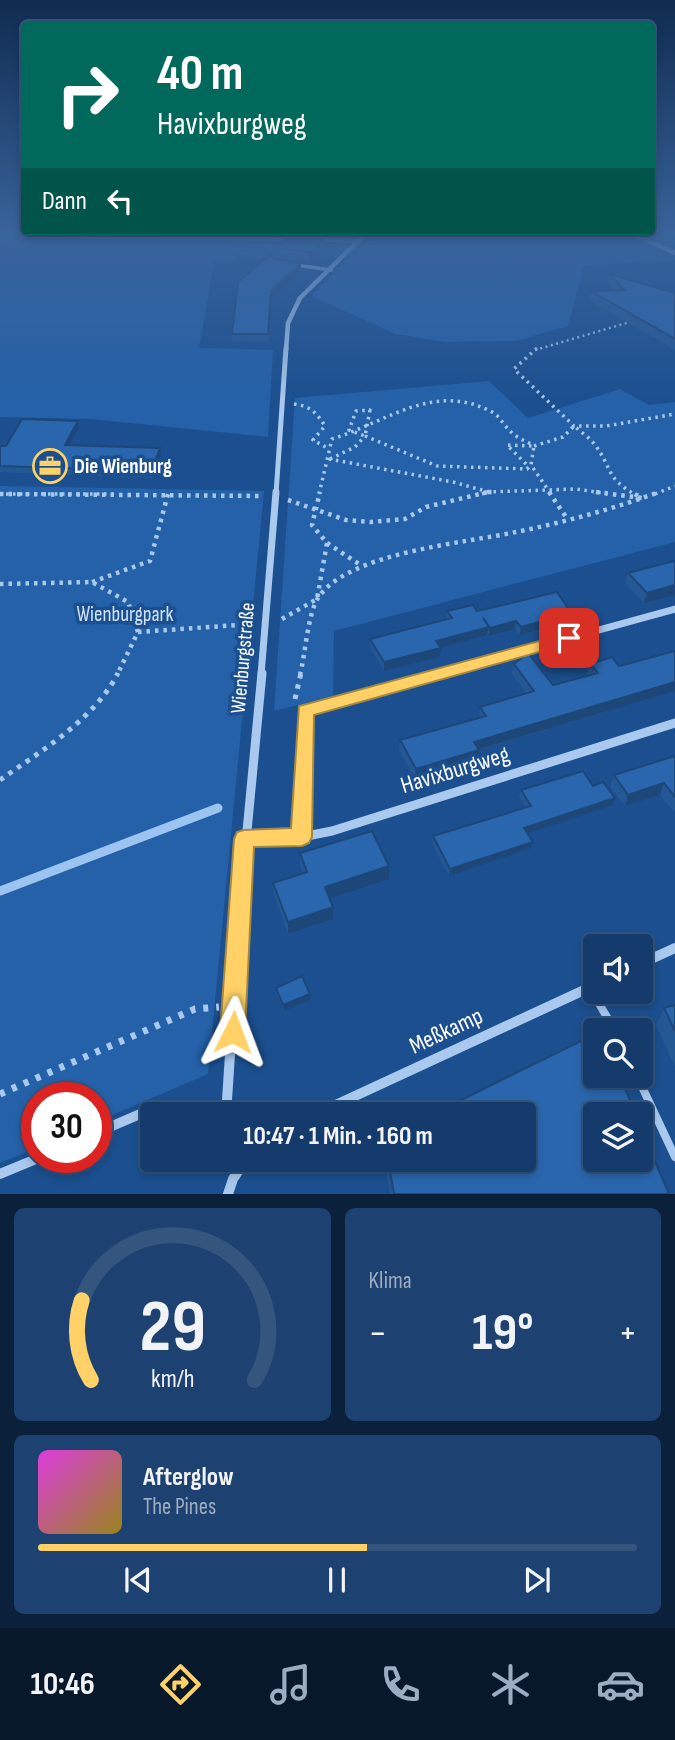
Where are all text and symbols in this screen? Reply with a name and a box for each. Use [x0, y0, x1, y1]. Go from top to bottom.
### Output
text: 40 m [157, 45, 243, 104]
icon: right [42, 49, 133, 140]
text: Havixburgweg [157, 105, 307, 144]
icon: left [101, 182, 139, 220]
text: Dann [42, 186, 87, 217]
office icon: Die Wienburg [31, 447, 69, 485]
place label: Die Wienburg [74, 454, 172, 479]
street label: Wienburgstraße [226, 601, 260, 715]
park label: Wienburgpark [76, 602, 174, 627]
pin [539, 608, 599, 668]
icon: arrive [550, 619, 588, 657]
street label: Havixburgweg [397, 740, 513, 800]
map controls [583, 934, 653, 1172]
button: sound [583, 934, 653, 1004]
position arrow [196, 995, 270, 1069]
street label: Meßkamp [405, 1001, 487, 1061]
button: search [583, 1018, 653, 1088]
speed limit sign: 30 [21, 1082, 112, 1173]
button: layers [583, 1102, 653, 1172]
text: 10:47 · 1 Min. · 160 m [243, 1121, 433, 1152]
text: Klima [369, 1267, 412, 1295]
text: 29 [139, 1285, 205, 1373]
text: 19° [472, 1302, 533, 1365]
text: − [369, 1311, 387, 1356]
text: + [618, 1311, 637, 1356]
text: km/h [151, 1364, 194, 1395]
text: Afterglow [143, 1462, 234, 1493]
text: The Pines [143, 1493, 216, 1521]
icon: previous [119, 1561, 157, 1599]
icon: pause [318, 1561, 356, 1599]
icon: next [518, 1561, 556, 1599]
icon: directions [156, 1660, 205, 1709]
icon: music [266, 1660, 315, 1709]
icon: phone [376, 1660, 425, 1709]
icon: climate [486, 1660, 535, 1709]
icon: car [596, 1660, 645, 1709]
text: 10:46 [30, 1665, 95, 1704]

